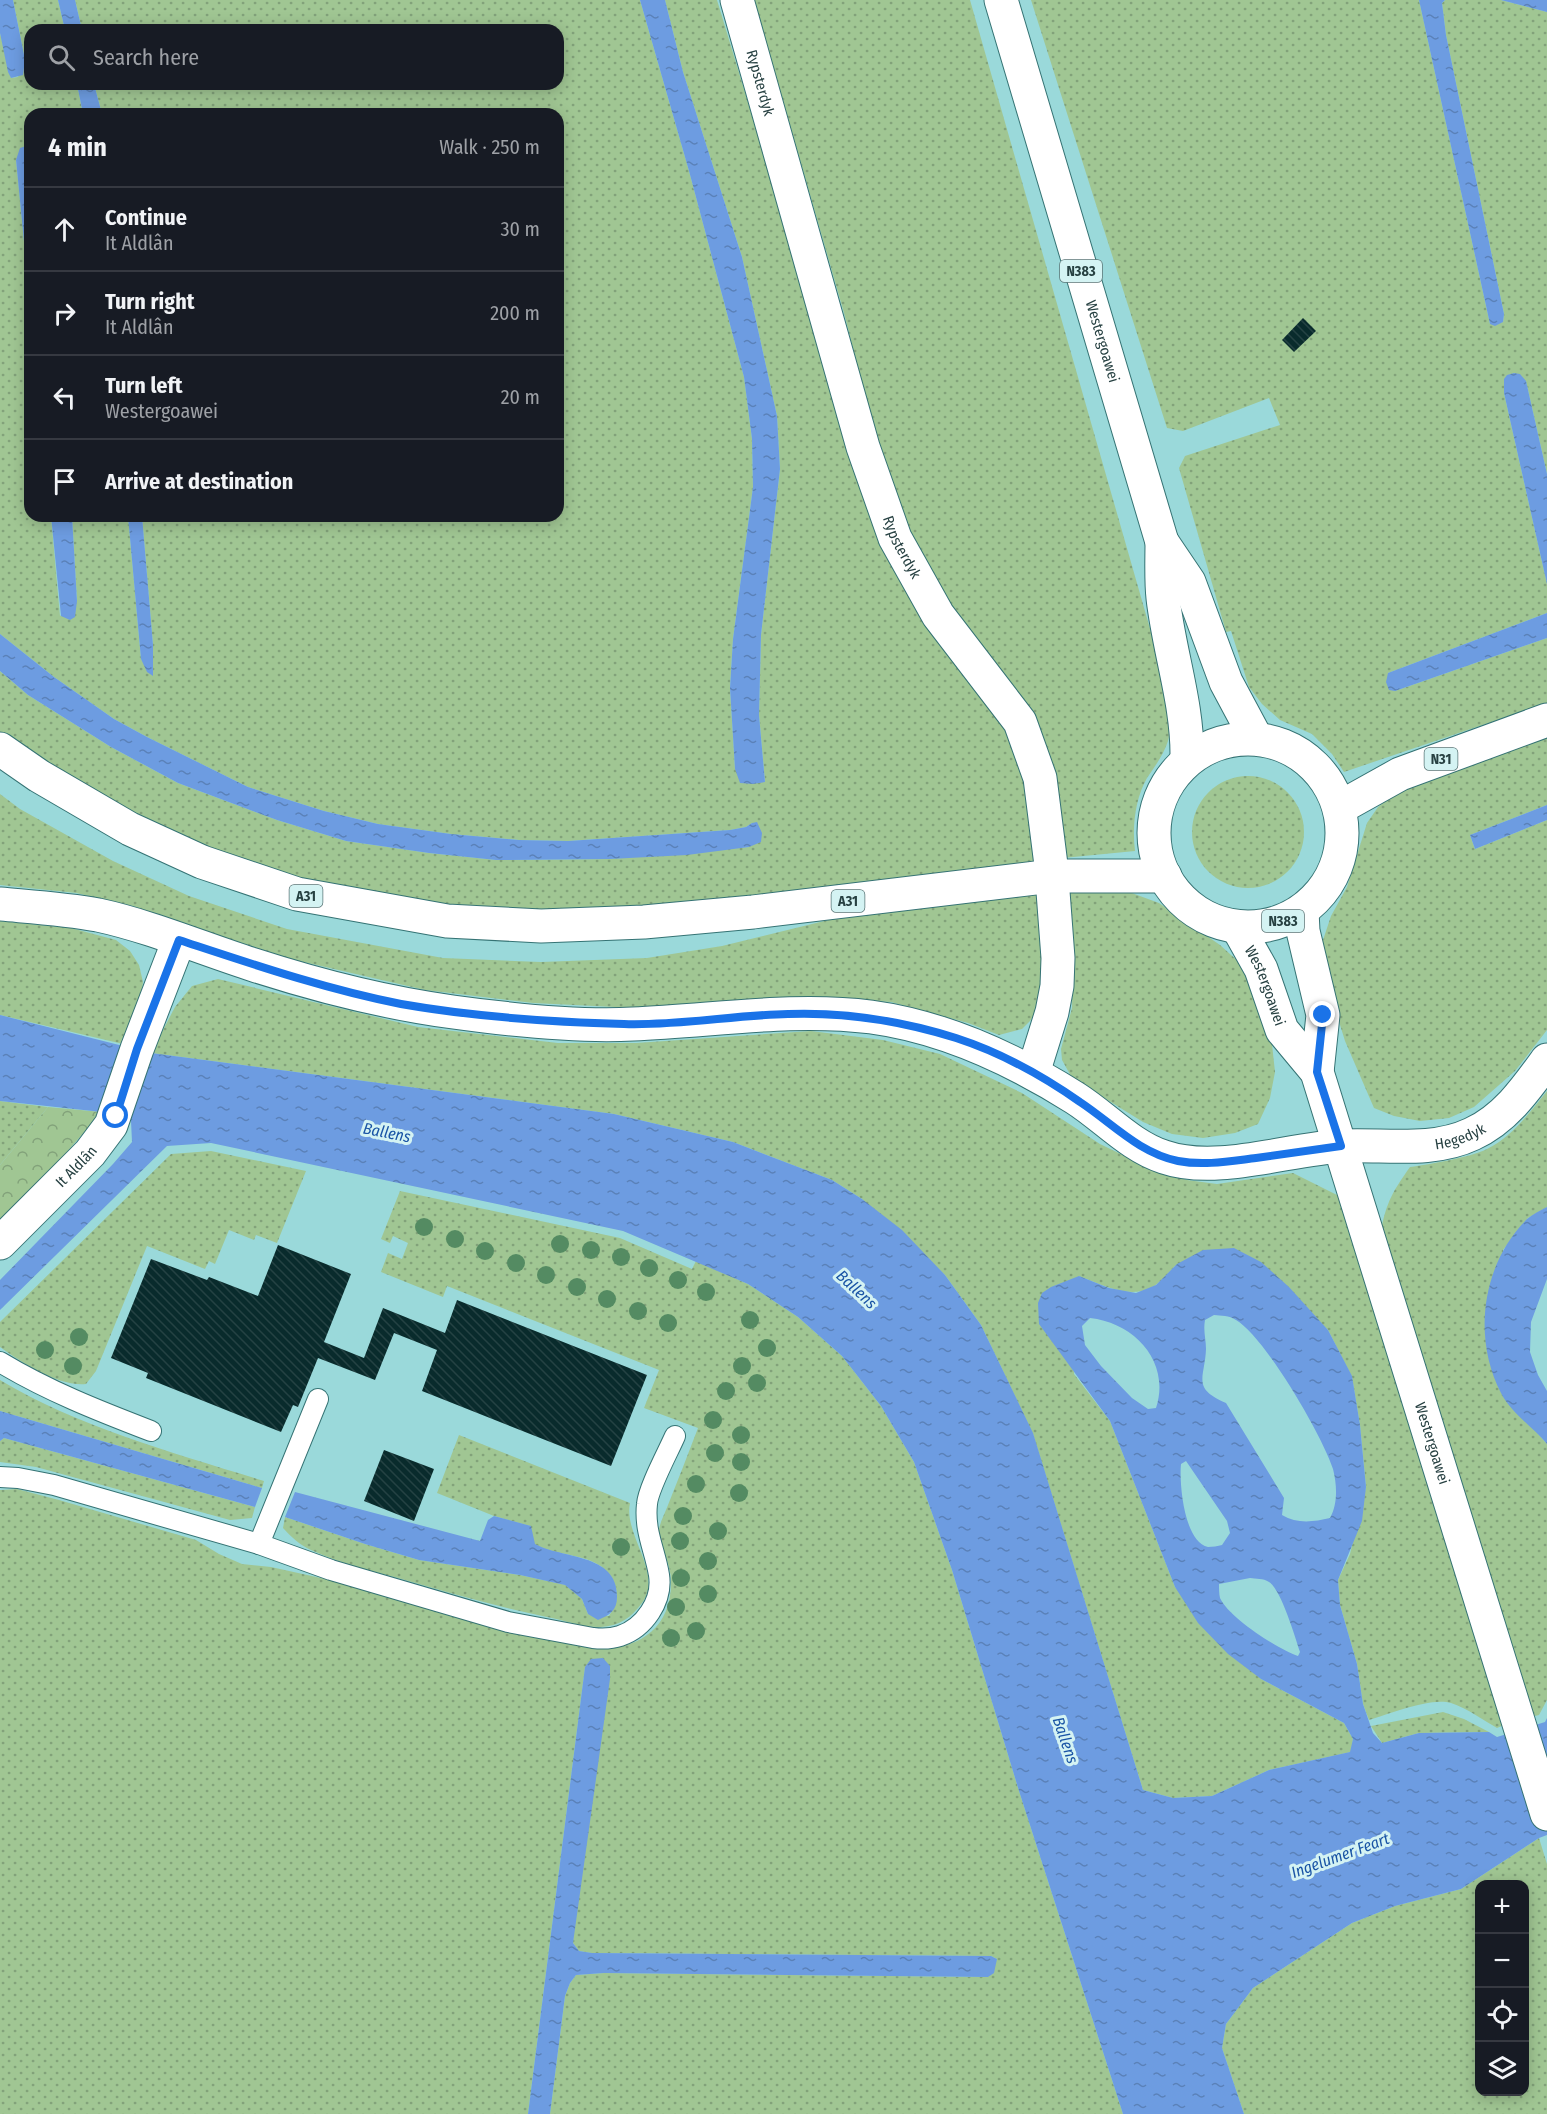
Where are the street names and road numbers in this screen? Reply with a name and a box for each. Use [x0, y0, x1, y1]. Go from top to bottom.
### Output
street label: Rypsterdyk [742, 48, 778, 118]
road number: N383 [1060, 260, 1102, 282]
street label: Westergoawei [1082, 298, 1123, 385]
street label: Rypsterdyk [879, 513, 925, 582]
road number: N31 [1424, 748, 1458, 770]
road number: A31 [290, 885, 322, 907]
road number: A31 [832, 890, 864, 912]
road number: N383 [1262, 910, 1304, 932]
street label: Westergoawei [1241, 942, 1289, 1028]
street label: Hegedyk [1434, 1120, 1489, 1153]
street label: It Aldlân [52, 1142, 101, 1191]
street label: Westergoawei [1411, 1400, 1453, 1487]

